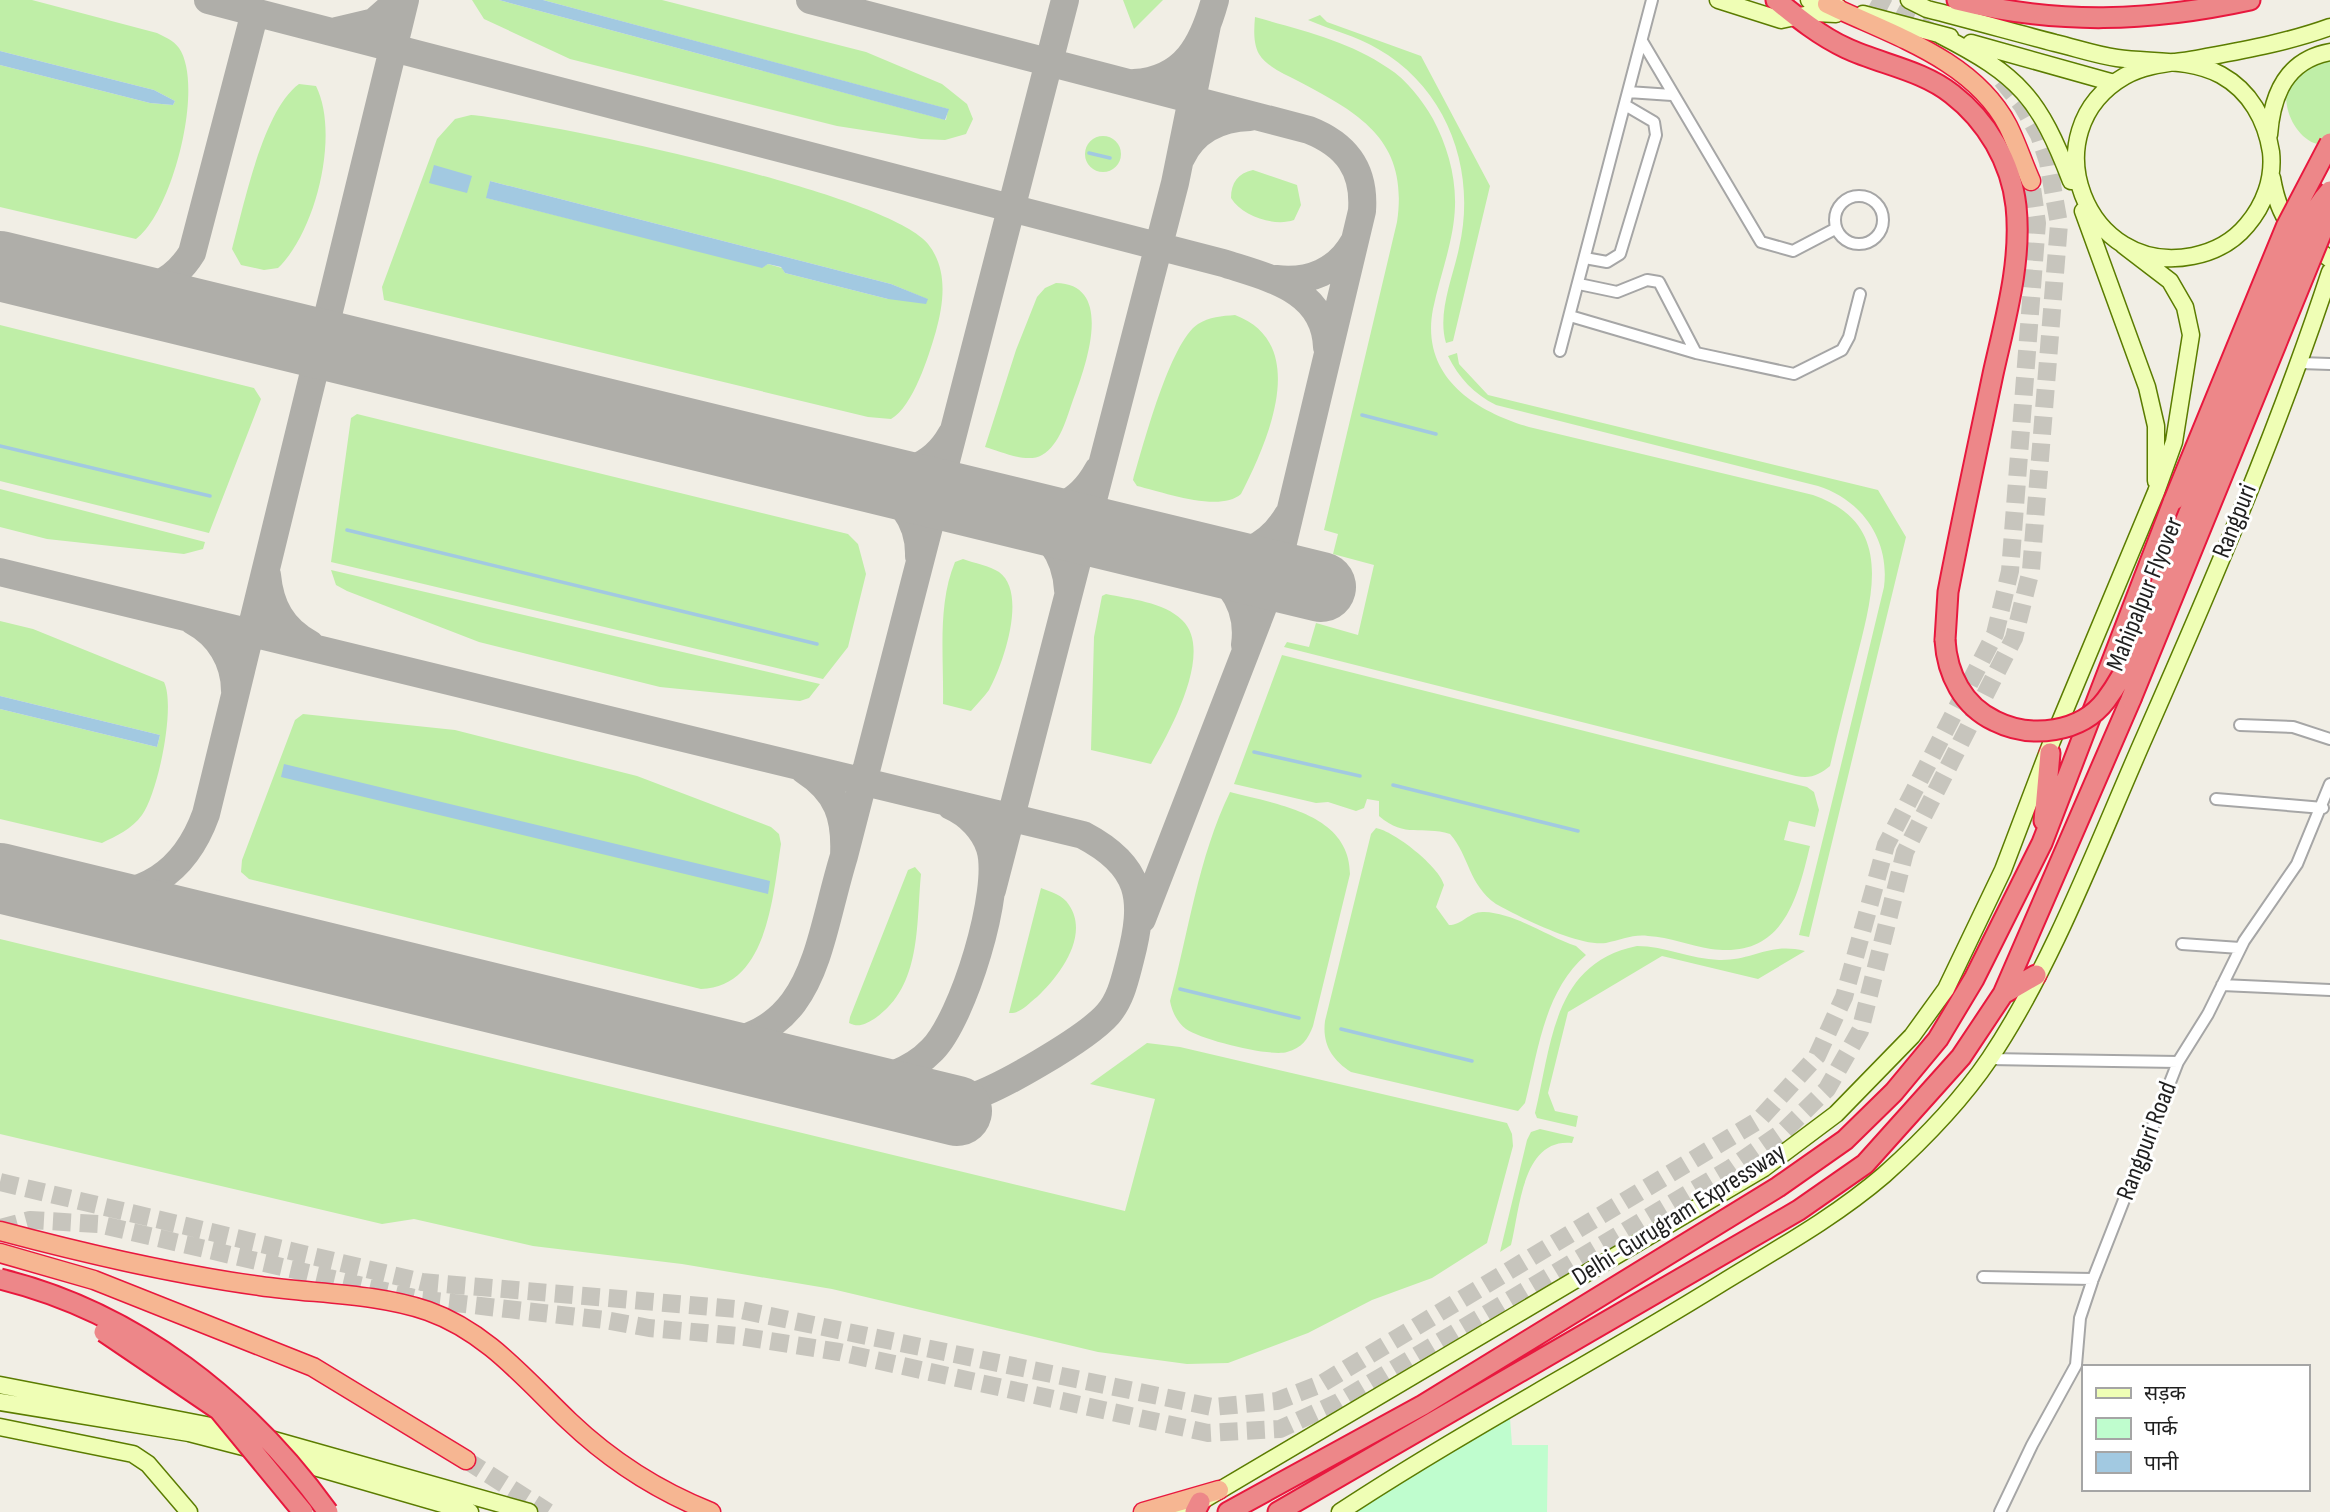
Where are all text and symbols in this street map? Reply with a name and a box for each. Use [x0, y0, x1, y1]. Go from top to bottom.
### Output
street label: Rangpuri [2206, 479, 2264, 563]
street label: Mahipalpur Flyover [2100, 512, 2190, 675]
street label: Rangpuri Road [2110, 1077, 2184, 1205]
street label: Delhi-Gurugram Expressway [1567, 1137, 1791, 1293]
legend [2082, 1365, 2309, 1491]
text: सड़क [2144, 1381, 2186, 1406]
text: पार्क [2144, 1416, 2178, 1441]
text: पानी [2144, 1451, 2179, 1476]

